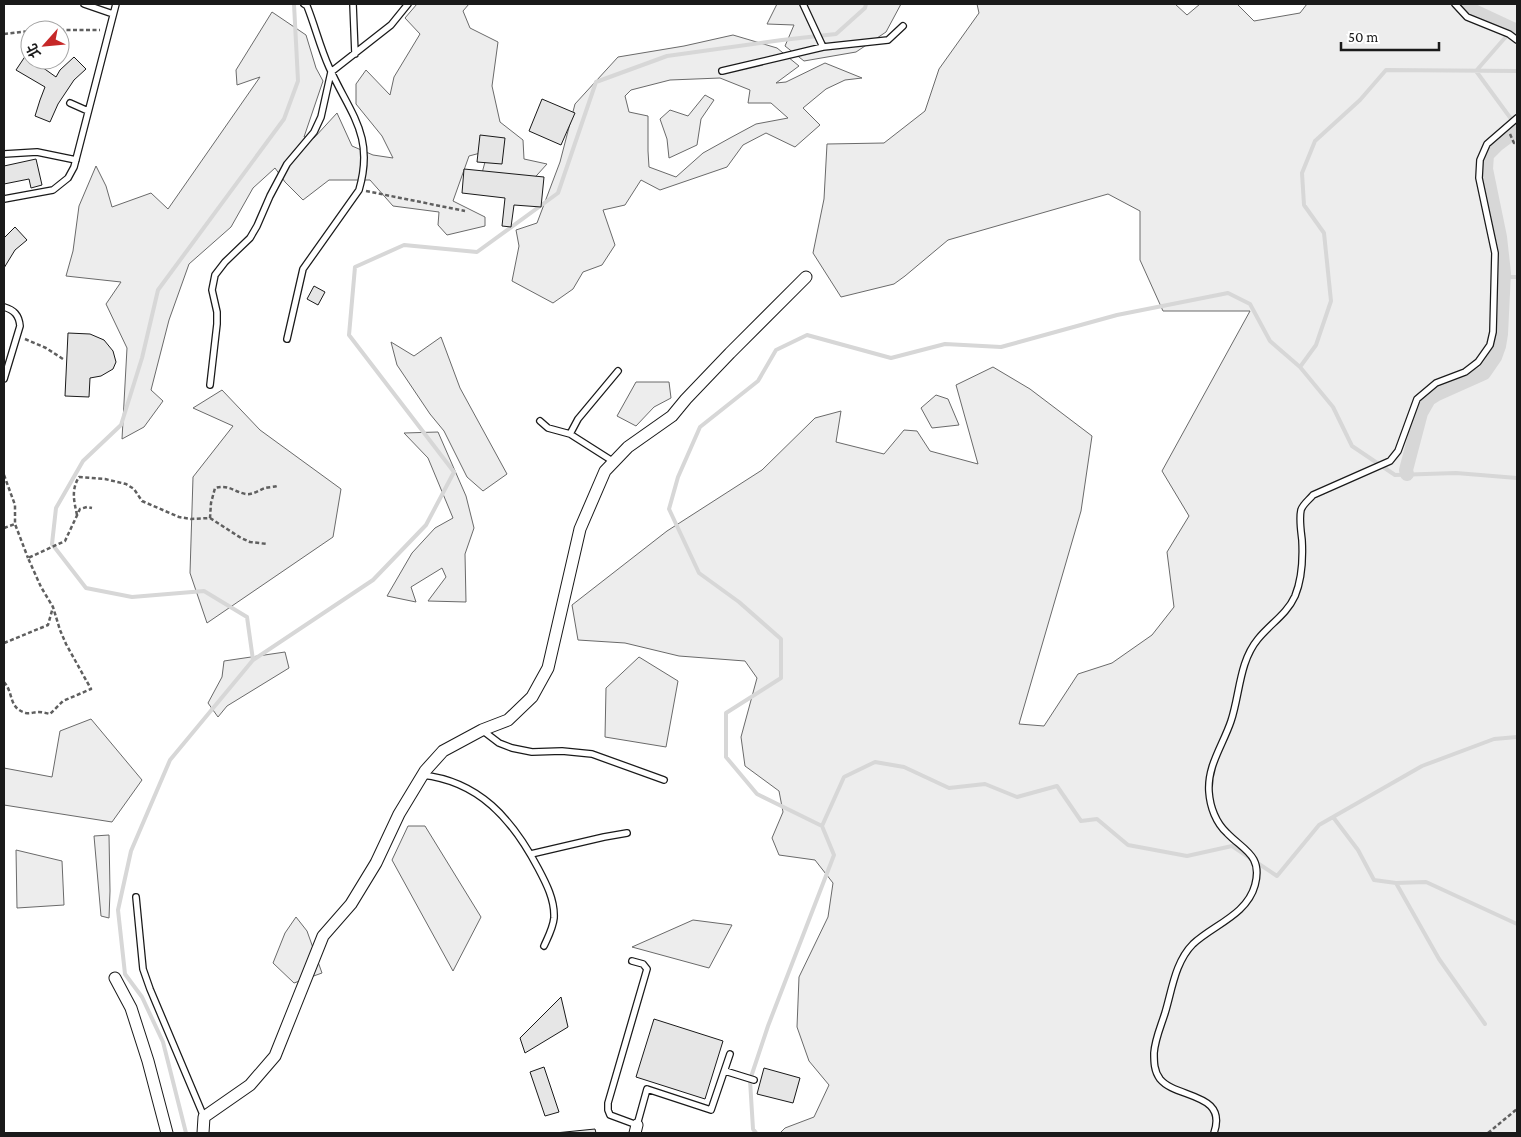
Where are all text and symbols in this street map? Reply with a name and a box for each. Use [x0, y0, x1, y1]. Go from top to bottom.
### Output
north arrow [20, 20, 70, 70]
scale bar [1341, 20, 1438, 52]
text: 50 m [1348, 29, 1378, 45]
text: 北 [23, 41, 44, 61]

